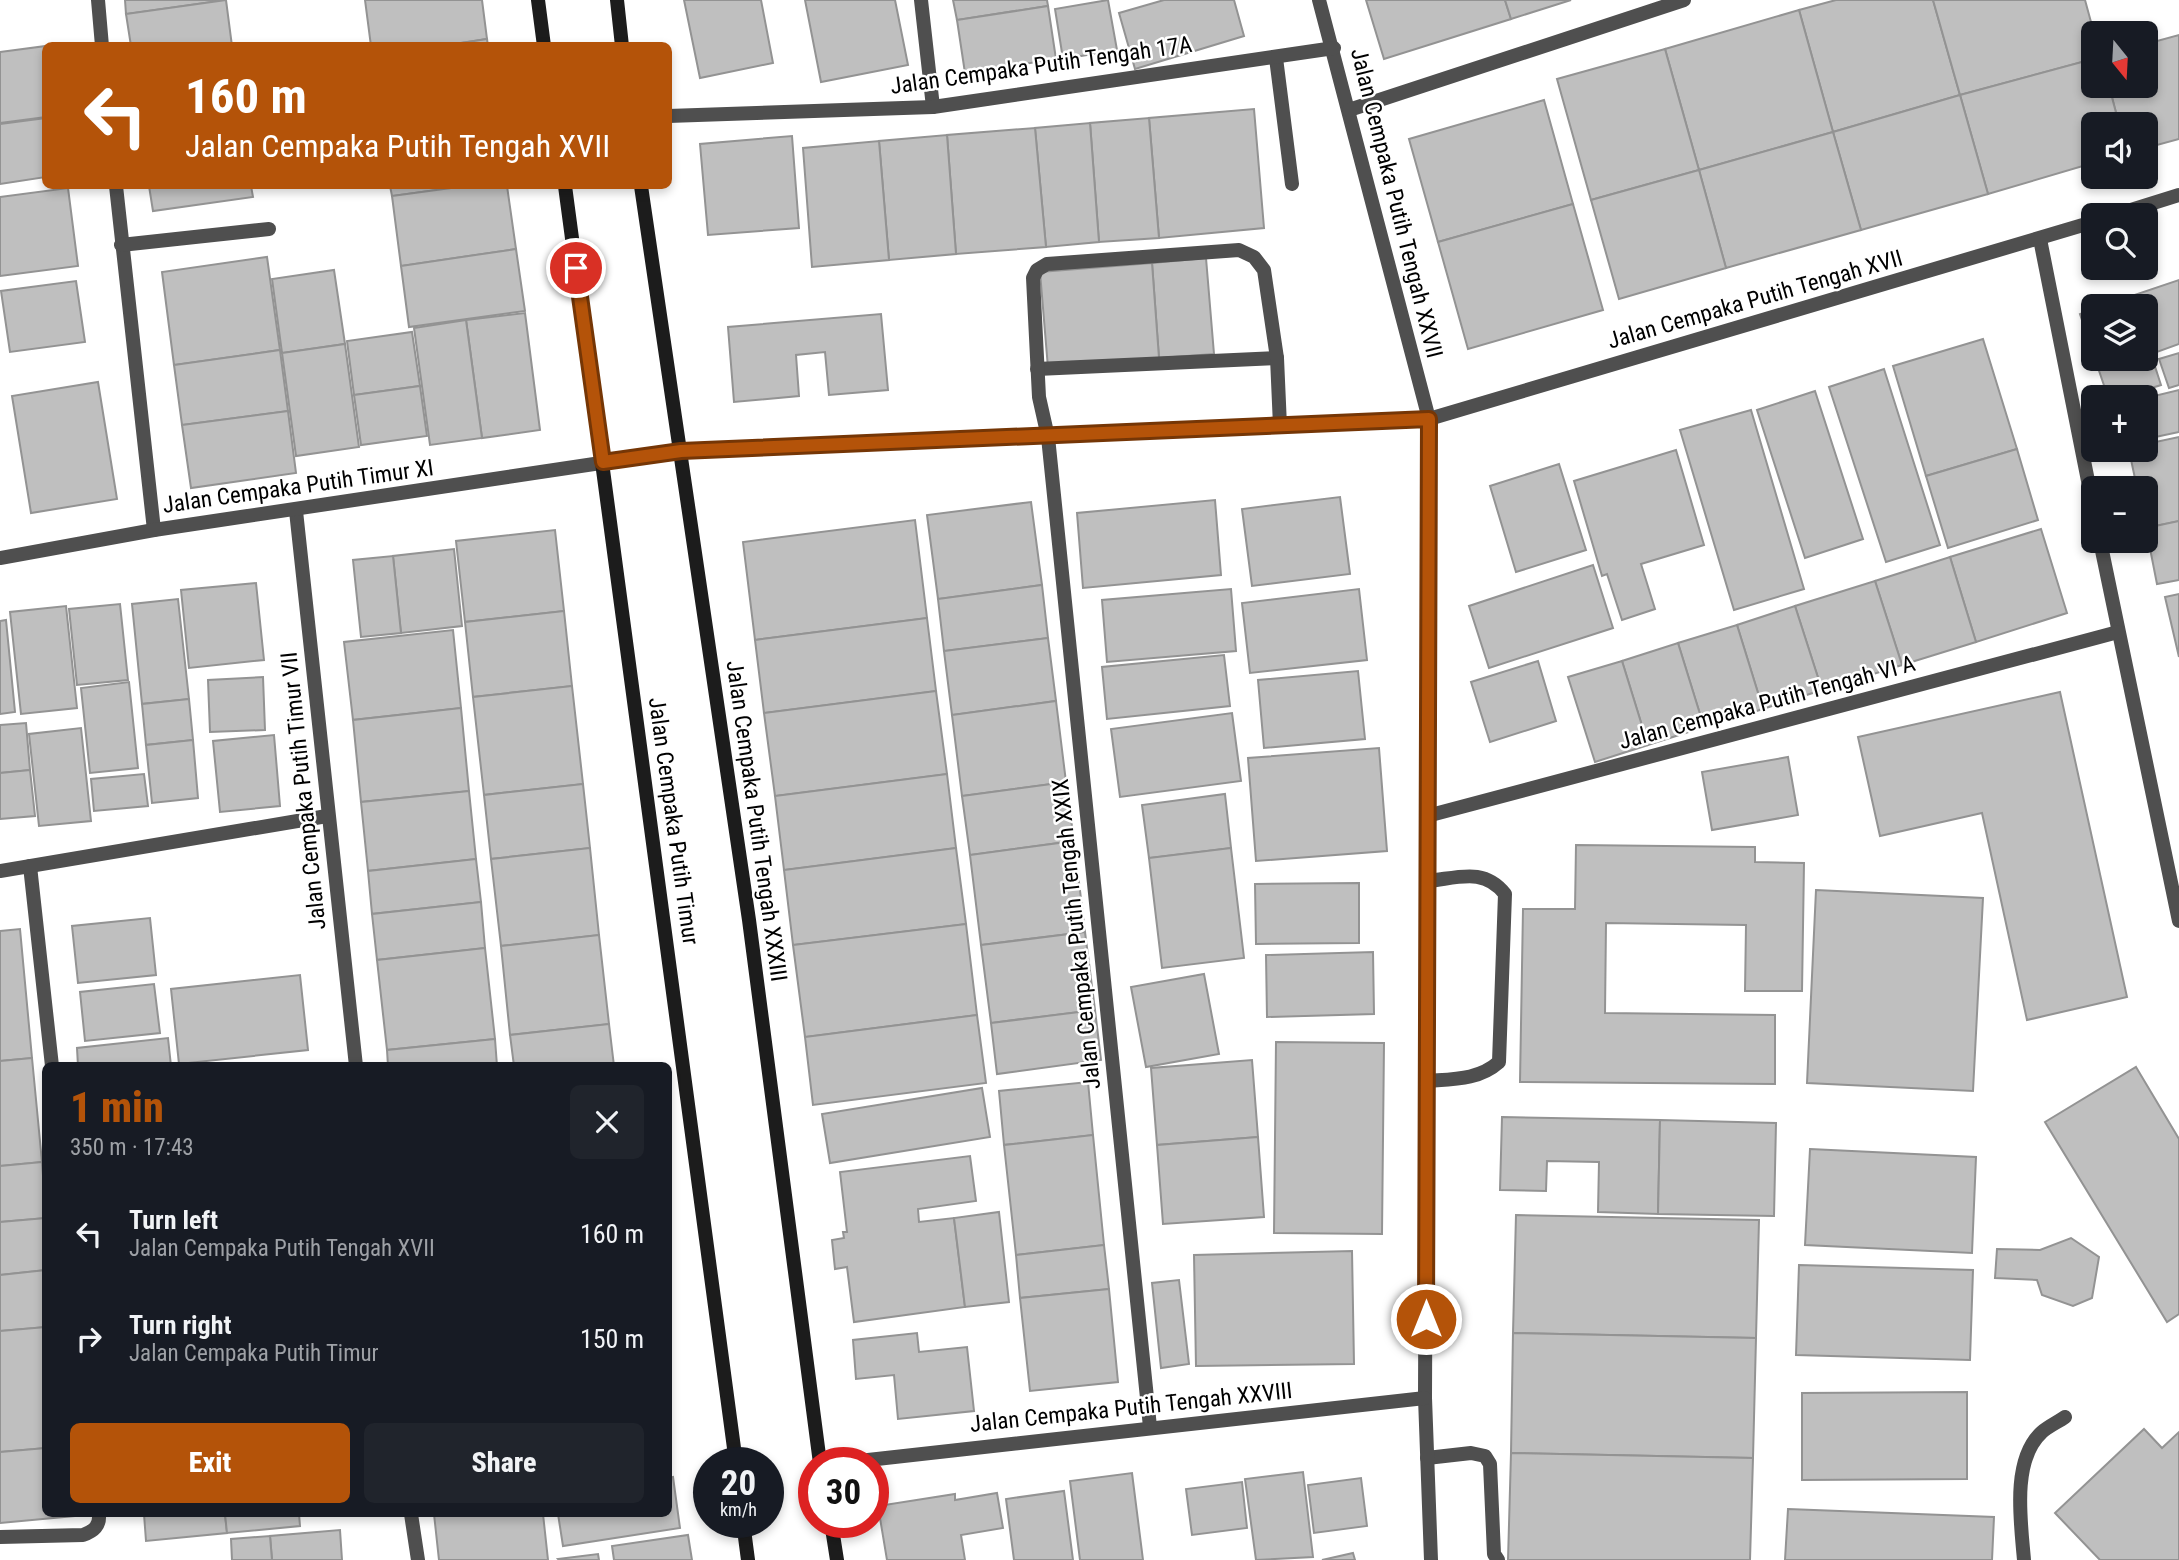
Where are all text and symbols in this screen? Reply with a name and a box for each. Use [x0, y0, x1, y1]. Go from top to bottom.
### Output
north arrow [2081, 21, 2158, 98]
map controls [2081, 21, 2158, 553]
street label: Jalan Cempaka Putih Tengah 17A [888, 31, 1194, 100]
street label: Jalan Cempaka Putih Tengah XXVII [1345, 45, 1448, 361]
text: 160 m [185, 68, 307, 125]
icon: left [70, 70, 161, 161]
button: sound [2081, 112, 2158, 189]
text: Jalan Cempaka Putih Tengah XVII [185, 127, 610, 165]
button: search [2081, 203, 2158, 280]
pin [546, 238, 606, 298]
street label: Jalan Cempaka Putih Tengah XVII [1605, 244, 1906, 355]
icon: arrive [557, 249, 595, 287]
button: layers [2081, 294, 2158, 371]
button: + [2081, 385, 2158, 462]
street label: Jalan Cempaka Putih Timur XI [161, 454, 435, 519]
button: − [2081, 476, 2158, 553]
street label: Jalan Cempaka Putih Tengah VI A [1616, 650, 1918, 755]
street label: Jalan Cempaka Putih Timur VII [275, 651, 332, 931]
street label: Jalan Cempaka Putih Tengah XXXIII [721, 659, 792, 983]
street label: Jalan Cempaka Putih Timur [643, 696, 704, 947]
street label: Jalan Cempaka Putih Tengah XXIX [1047, 777, 1106, 1091]
text: 1 min [70, 1083, 164, 1132]
button: close [570, 1085, 644, 1159]
text: 350 m · 17:43 [70, 1134, 194, 1161]
text: Turn left [129, 1205, 218, 1235]
icon: left [70, 1215, 108, 1253]
text: 160 m [580, 1219, 644, 1249]
text: Jalan Cempaka Putih Tengah XVII [129, 1235, 435, 1262]
position arrow [1389, 1282, 1463, 1356]
text: Turn right [129, 1310, 231, 1340]
icon: right [70, 1320, 108, 1358]
text: 150 m [580, 1324, 644, 1354]
text: Jalan Cempaka Putih Timur [129, 1340, 379, 1367]
street label: Jalan Cempaka Putih Tengah XXVIII [968, 1377, 1294, 1438]
button: Exit [70, 1423, 350, 1503]
button: Share [364, 1423, 644, 1503]
speed limit sign: 30 [798, 1447, 889, 1538]
text: 20 [721, 1463, 756, 1504]
text: km/h [720, 1499, 757, 1520]

